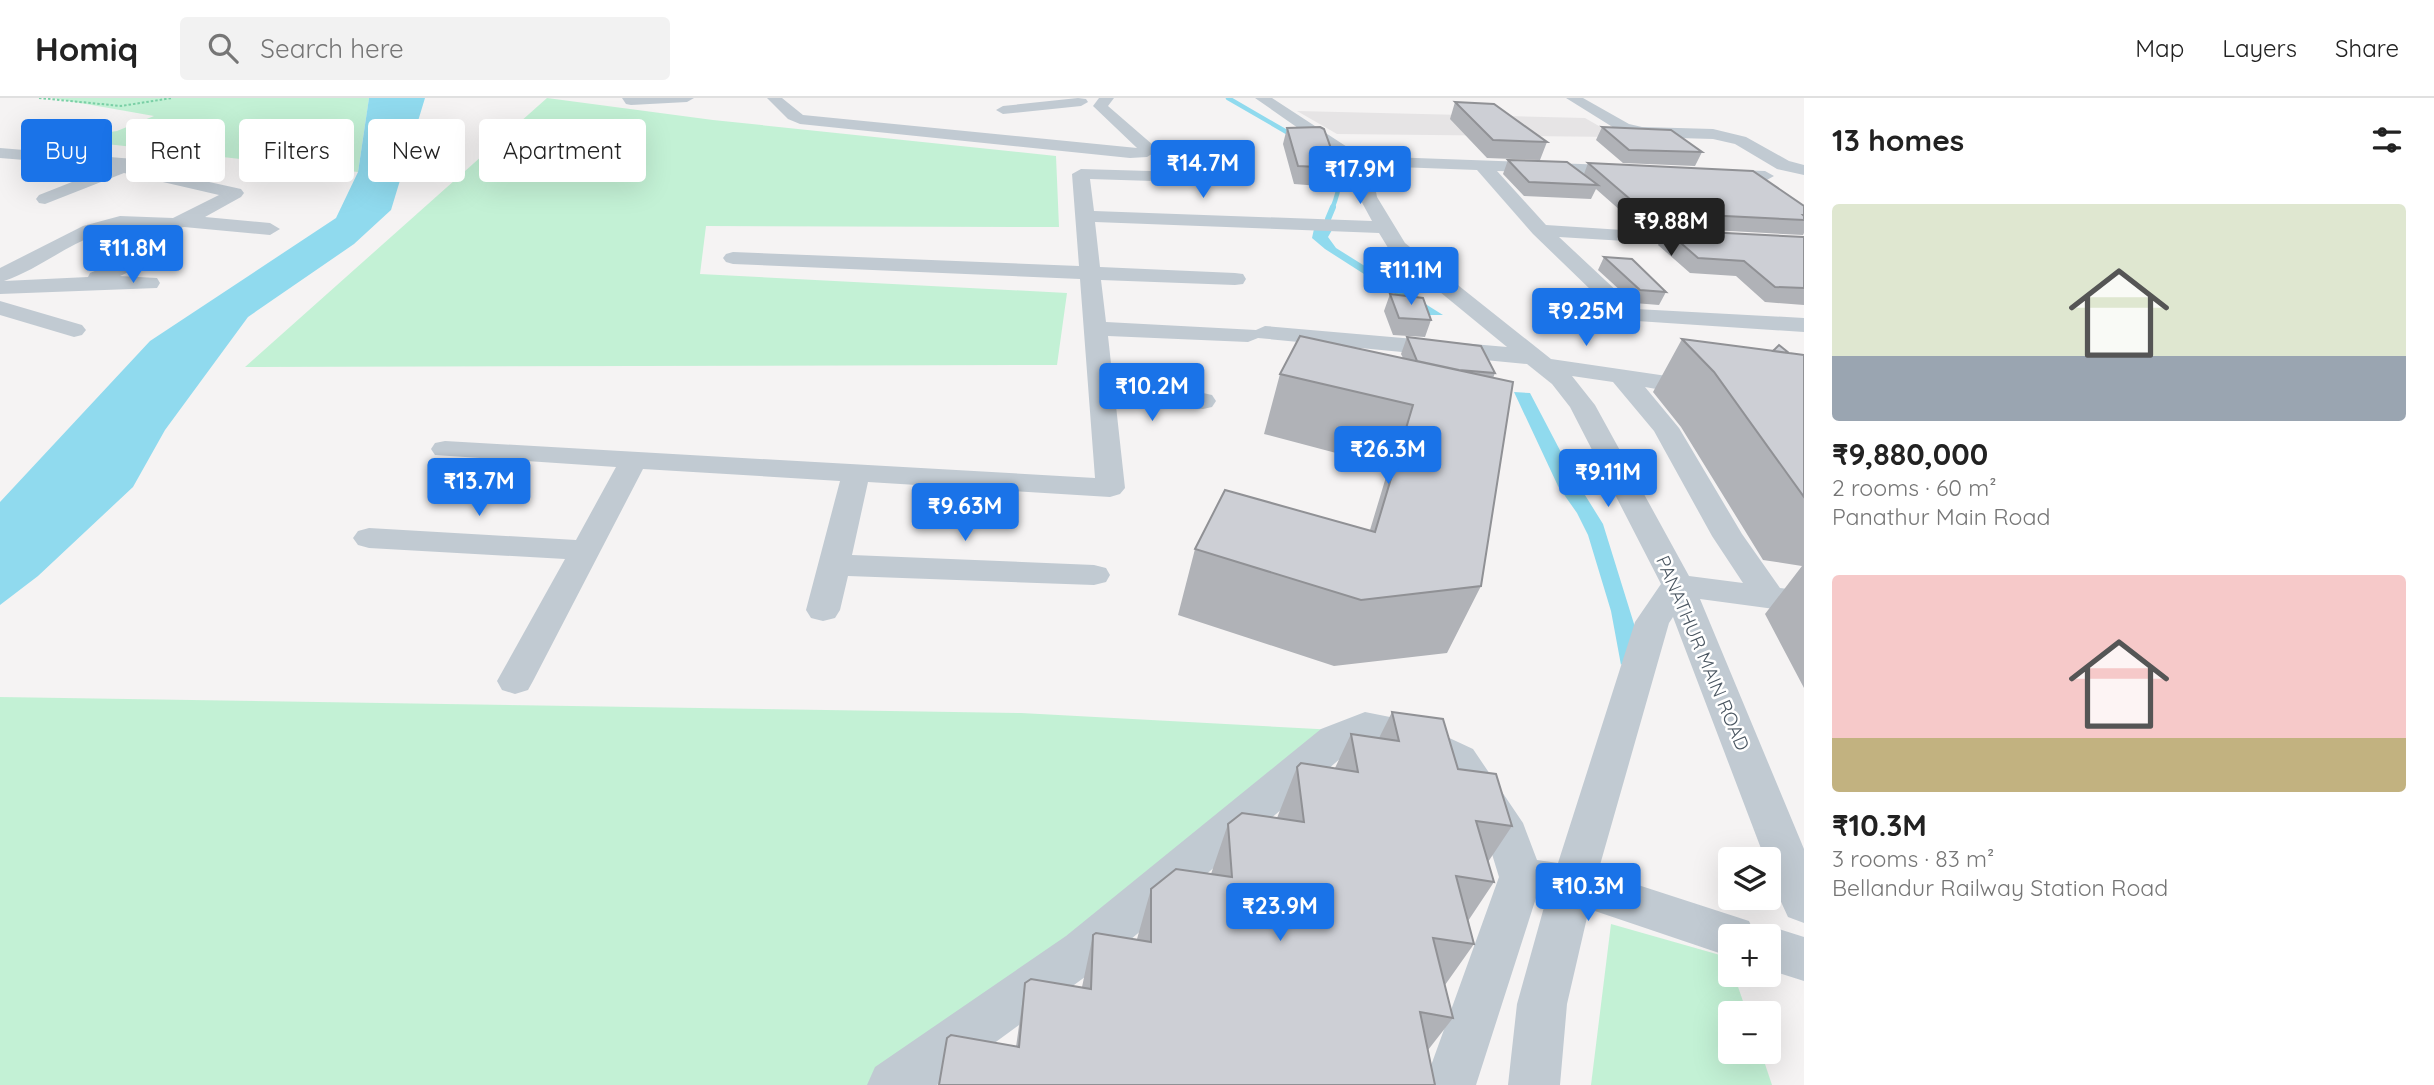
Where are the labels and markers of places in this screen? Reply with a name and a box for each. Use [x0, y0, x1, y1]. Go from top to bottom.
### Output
pin: ₹14.7M [1146, 140, 1260, 200]
pin: ₹17.9M [1303, 146, 1417, 206]
pin: ₹9.88M [1614, 198, 1728, 258]
pin: ₹11.8M [76, 226, 190, 285]
pin: ₹11.1M [1354, 248, 1468, 307]
pin: ₹9.25M [1529, 288, 1643, 348]
pin: ₹10.2M [1095, 364, 1209, 423]
pin: ₹26.3M [1331, 426, 1445, 486]
pin: ₹9.11M [1551, 450, 1665, 509]
pin: ₹13.7M [422, 458, 536, 518]
pin: ₹9.63M [908, 484, 1022, 543]
pin: ₹10.3M [1531, 864, 1645, 923]
pin: ₹23.9M [1223, 884, 1337, 943]

